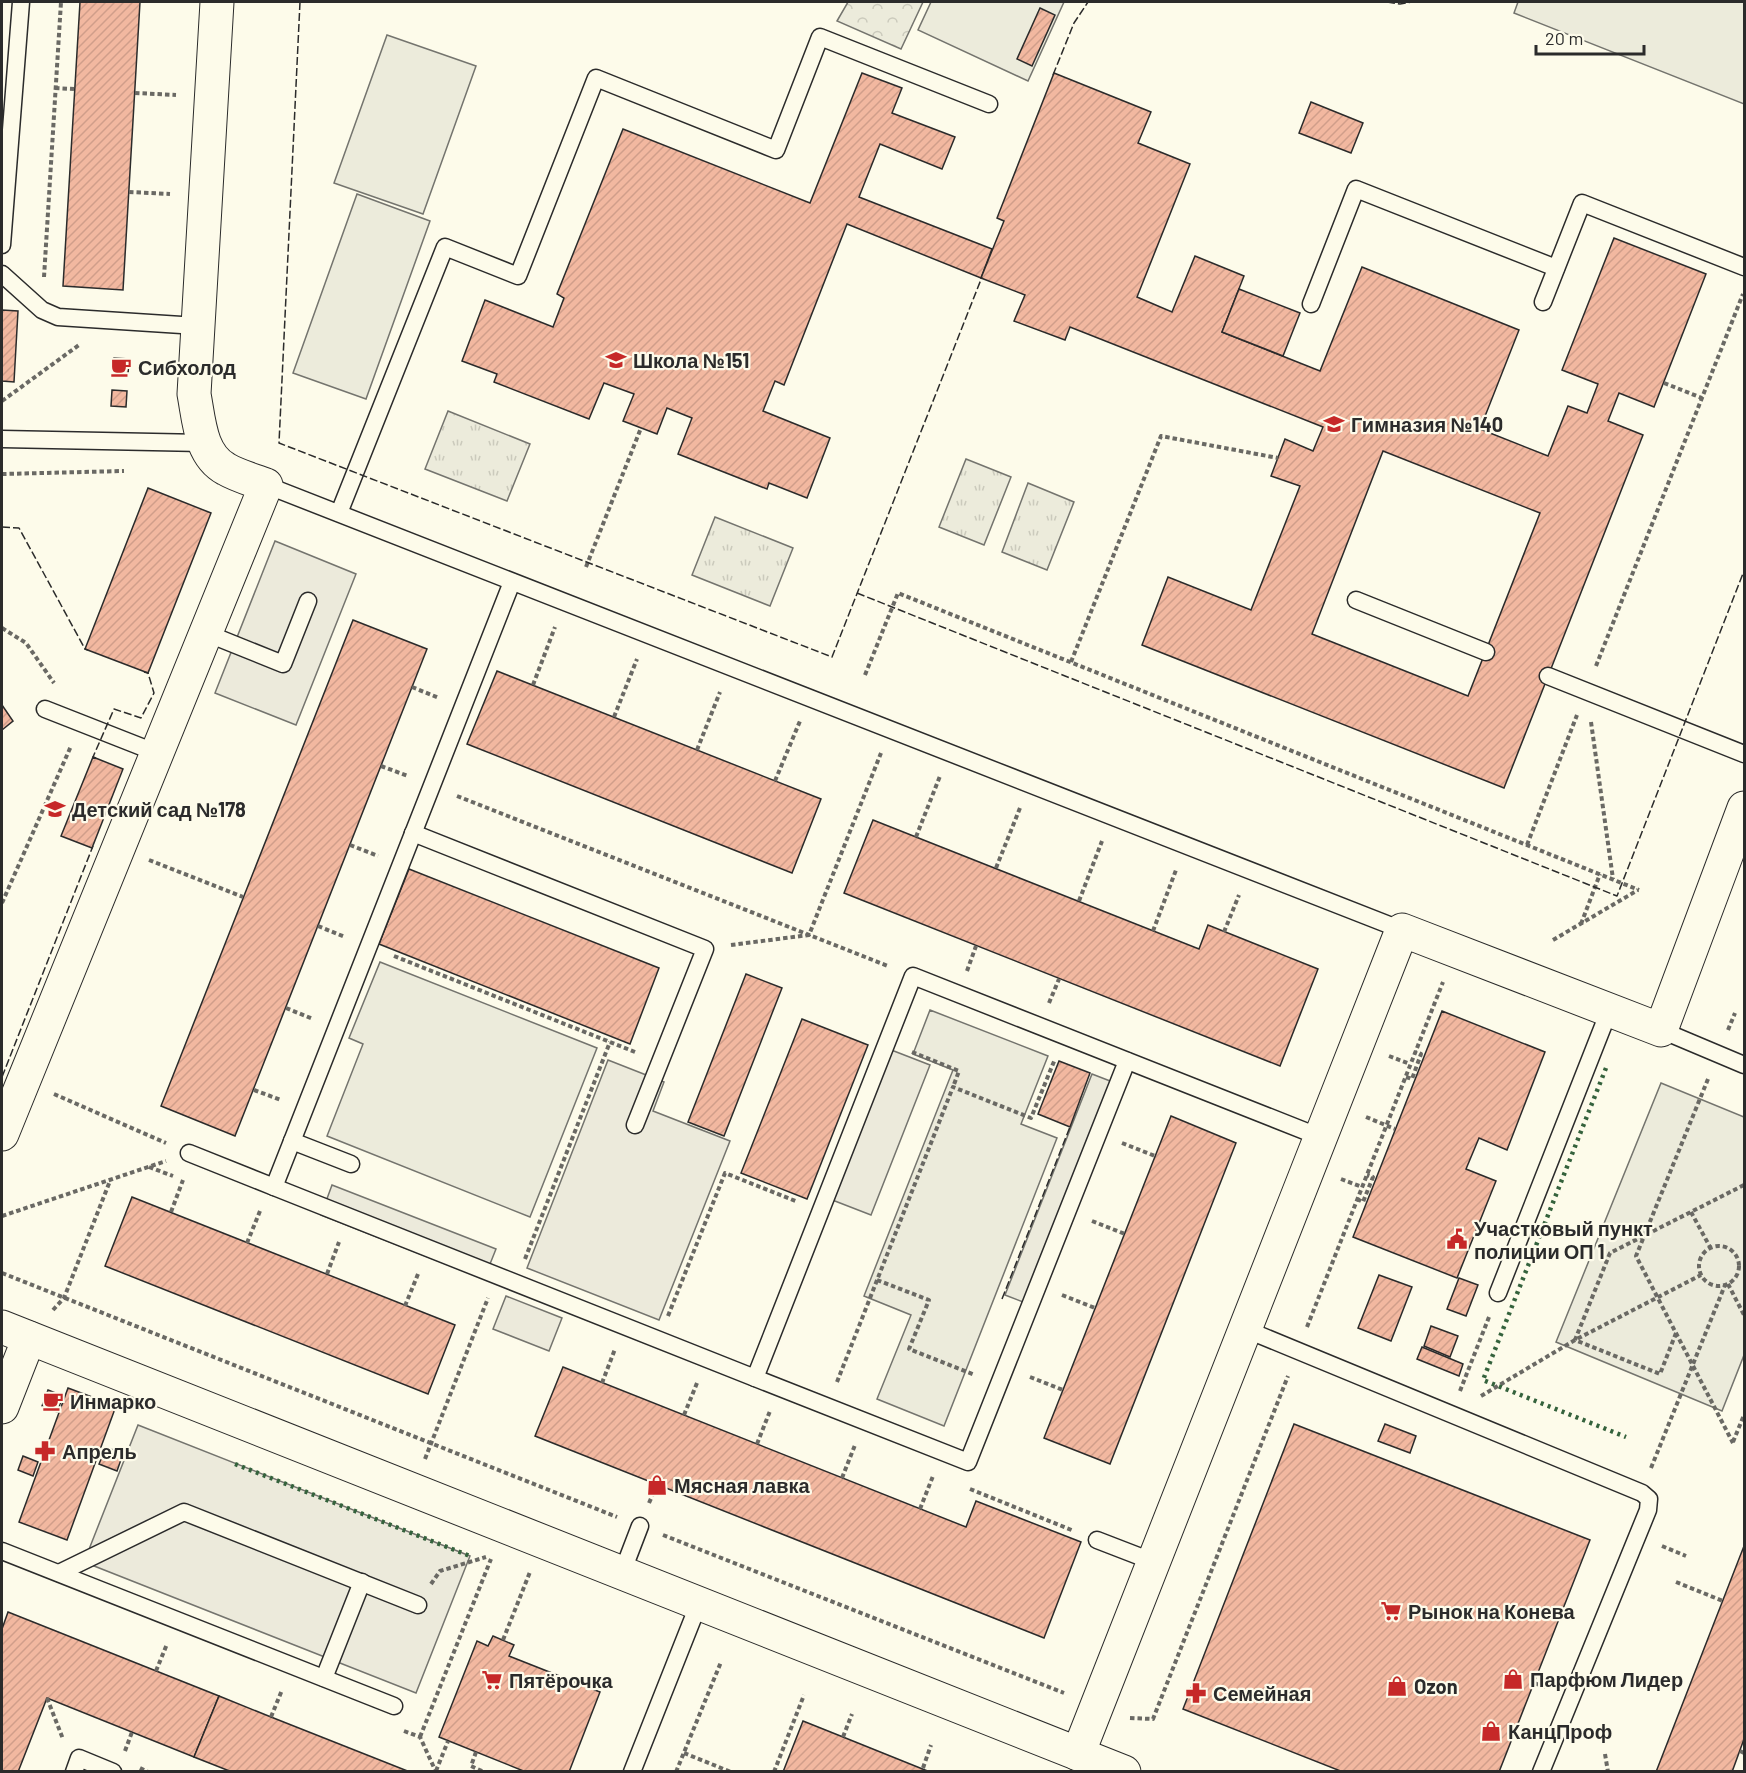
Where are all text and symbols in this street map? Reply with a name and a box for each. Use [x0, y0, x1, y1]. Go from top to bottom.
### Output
scale bar [1536, 18, 1644, 56]
text: 20 m [1545, 27, 1583, 49]
school or university icon: Школа №151 [604, 348, 628, 372]
place label: Школа №151 [633, 348, 749, 372]
cafe icon: Сибхолод [109, 355, 133, 379]
place label: Сибхолод [138, 355, 236, 379]
school or university icon: Гимназия №140 [1322, 412, 1346, 436]
place label: Гимназия №140 [1351, 412, 1503, 436]
school or university icon: Детский сад №178 [43, 797, 67, 821]
place label: Детский сад №178 [72, 797, 246, 821]
place label: Участковый пункт полиции ОП 1 [1474, 1216, 1653, 1263]
public building icon: Участковый пункт полиции ОП 1 [1445, 1227, 1469, 1251]
cafe icon: Инмарко [41, 1389, 65, 1413]
place label: Инмарко [70, 1389, 156, 1413]
pharmacy icon: Апрель [33, 1439, 57, 1463]
place label: Апрель [62, 1439, 137, 1463]
shop icon: Мясная лавка [645, 1473, 669, 1497]
place label: Мясная лавка [674, 1473, 810, 1497]
supermarket icon: Рынок на Конева [1379, 1599, 1403, 1623]
place label: Рынок на Конева [1408, 1599, 1576, 1623]
shop icon: Парфюм Лидер [1501, 1667, 1525, 1691]
place label: Парфюм Лидер [1530, 1667, 1683, 1691]
supermarket icon: Пятёрочка [480, 1668, 504, 1692]
place label: Пятёрочка [509, 1668, 614, 1692]
shop icon: Ozon [1385, 1674, 1409, 1698]
place label: Ozon [1414, 1674, 1458, 1698]
pharmacy icon: Семейная [1184, 1681, 1208, 1705]
place label: Семейная [1213, 1681, 1311, 1705]
shop icon: КанцПроф [1479, 1719, 1503, 1743]
place label: КанцПроф [1508, 1719, 1612, 1743]

